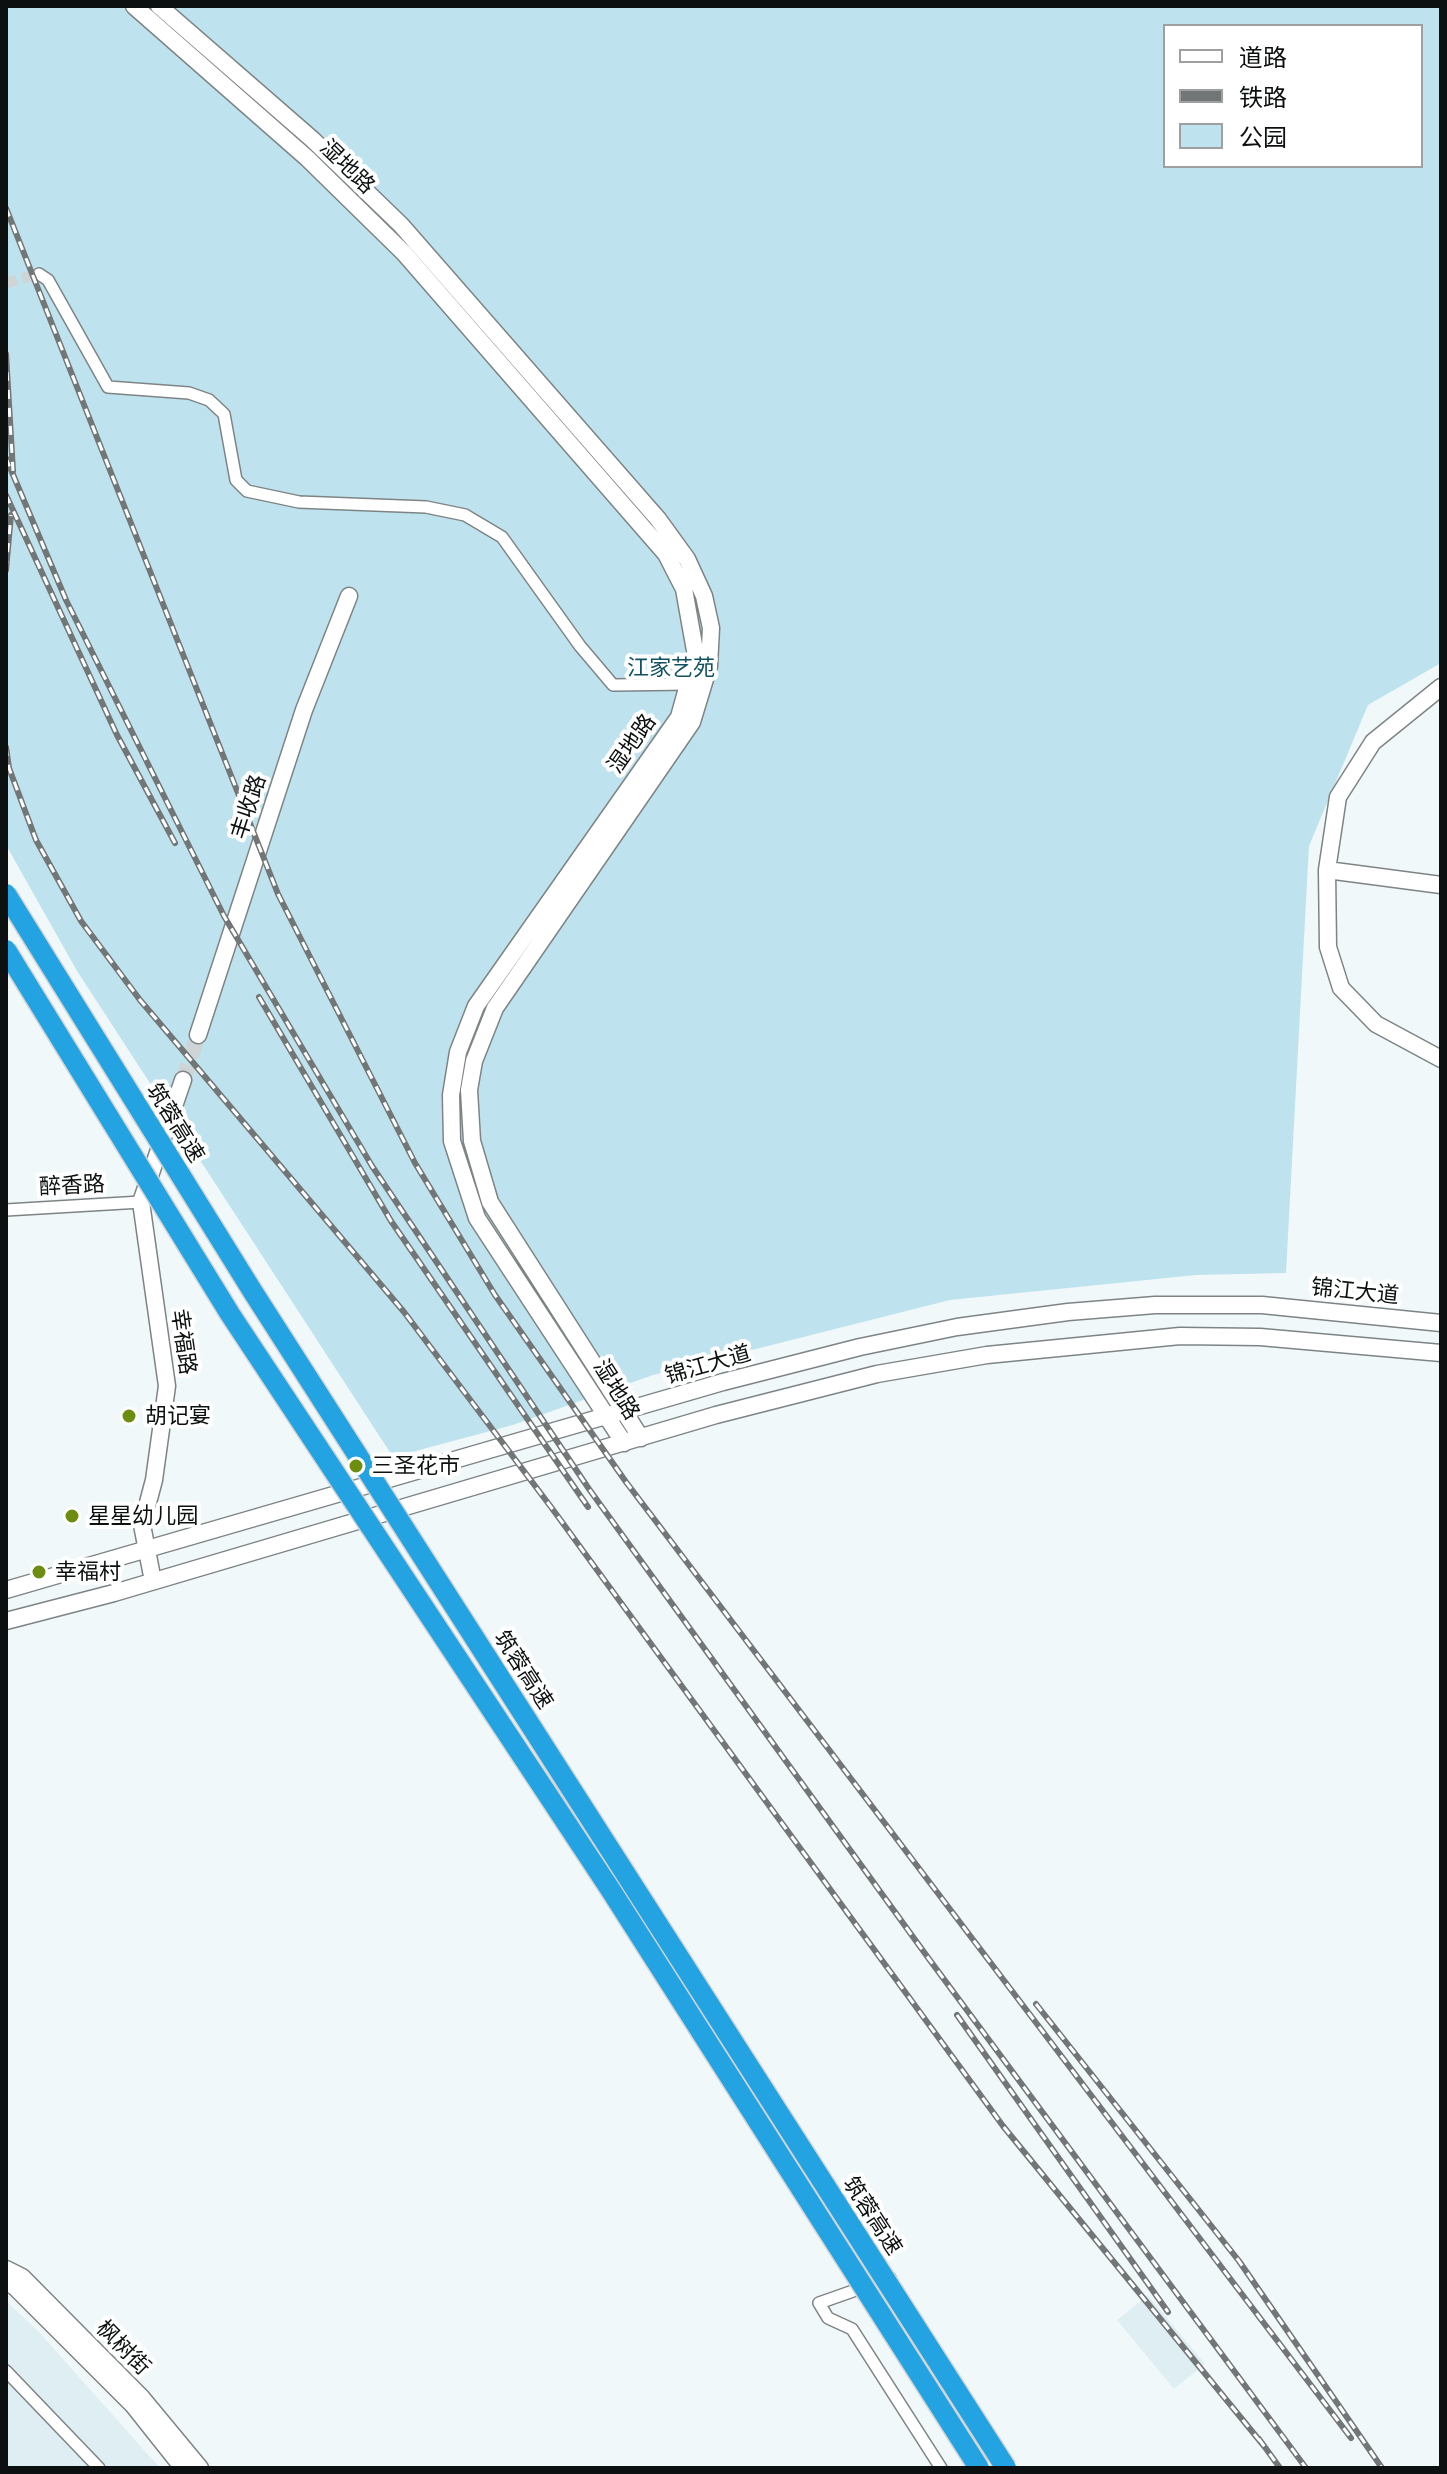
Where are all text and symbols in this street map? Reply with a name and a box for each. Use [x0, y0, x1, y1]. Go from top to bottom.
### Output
legend [1163, 24, 1423, 168]
text: 道路 [1239, 47, 1287, 71]
text: 铁路 [1239, 87, 1287, 111]
text: 公园 [1239, 127, 1287, 151]
street label: 湿地路 [314, 135, 380, 199]
park label: 江家艺苑 [627, 655, 715, 681]
street label: 湿地路 [602, 709, 662, 779]
street label: 丰收路 [226, 772, 272, 842]
street label: 筑蓉高速 [140, 1079, 210, 1167]
street label: 醉香路 [38, 1171, 106, 1201]
street label: 锦江大道 [1310, 1274, 1400, 1310]
street label: 幸福路 [165, 1307, 201, 1377]
street label: 锦江大道 [662, 1340, 754, 1390]
street label: 湿地路 [587, 1355, 645, 1425]
place label: 胡记宴 [145, 1403, 211, 1429]
marker: 胡记宴 [120, 1407, 138, 1425]
place label: 三圣花市 [372, 1453, 460, 1479]
marker: 三圣花市 [347, 1457, 365, 1475]
place label: 星星幼儿园 [88, 1503, 198, 1529]
marker: 星星幼儿园 [63, 1507, 81, 1525]
place label: 幸福村 [55, 1559, 121, 1585]
marker: 幸福村 [30, 1563, 48, 1581]
street label: 筑蓉高速 [488, 1626, 558, 1714]
street label: 筑蓉高速 [837, 2172, 907, 2260]
street label: 枫树街 [90, 2315, 156, 2381]

